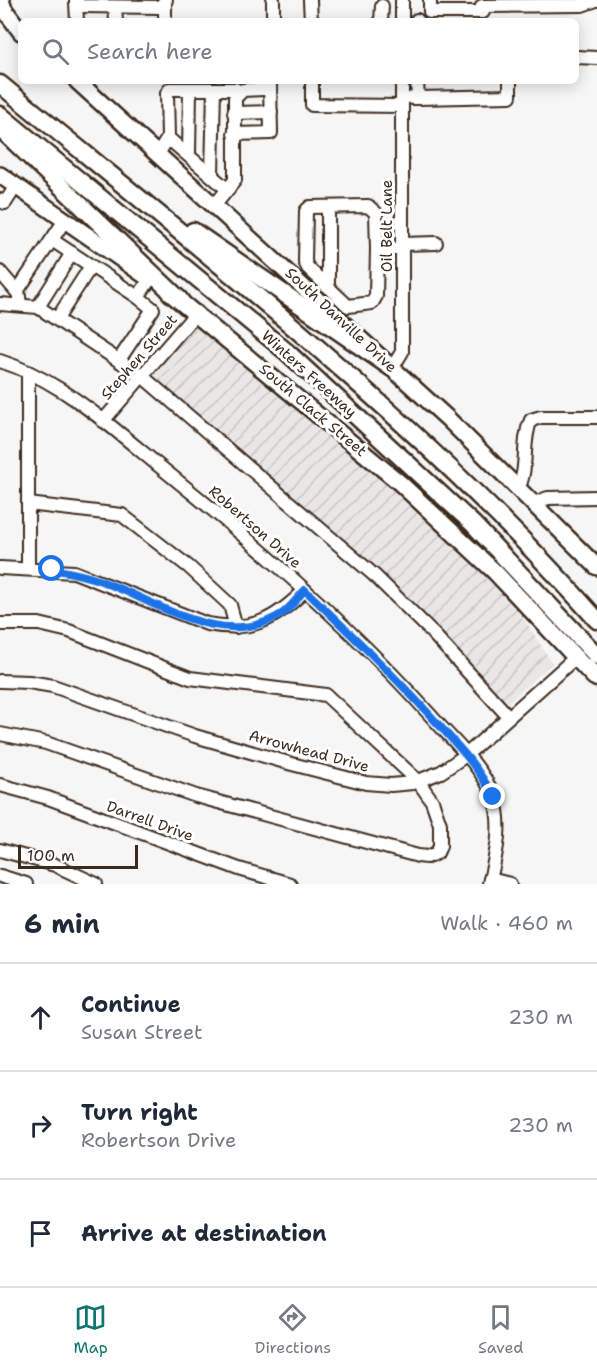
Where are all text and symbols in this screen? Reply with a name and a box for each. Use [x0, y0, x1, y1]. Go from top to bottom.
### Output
search box [18, 18, 579, 84]
icon: search [39, 35, 72, 68]
text: Search here [87, 37, 213, 66]
street label: Oil Belt Lane [377, 180, 397, 272]
street label: South Danville Drive [281, 263, 401, 377]
street label: Stephen Street [96, 310, 182, 404]
street label: Winters Freeway [257, 326, 361, 422]
street label: South Clack Street [255, 359, 371, 461]
street label: Robertson Drive [205, 481, 305, 573]
route start [38, 555, 64, 581]
street label: Arrowhead Drive [247, 725, 371, 777]
route end [479, 783, 505, 809]
street label: Darrell Drive [104, 796, 196, 846]
scale bar [18, 842, 138, 870]
text: 100 m [27, 845, 75, 866]
text: 6 min [24, 906, 100, 941]
text: Walk · 460 m [440, 910, 573, 936]
text: Continue [81, 990, 181, 1019]
icon: ahead [24, 1001, 57, 1034]
text: 230 m [508, 1004, 573, 1030]
text: Susan Street [81, 1019, 203, 1045]
text: Turn right [81, 1098, 198, 1127]
icon: right [24, 1109, 57, 1142]
text: 230 m [508, 1112, 573, 1138]
text: Robertson Drive [81, 1127, 236, 1153]
icon: arrive [24, 1217, 57, 1250]
text: Arrive at destination [81, 1219, 327, 1248]
tab: Map [74, 1301, 108, 1358]
tab: Directions [255, 1301, 331, 1358]
tab: Saved [478, 1301, 524, 1358]

